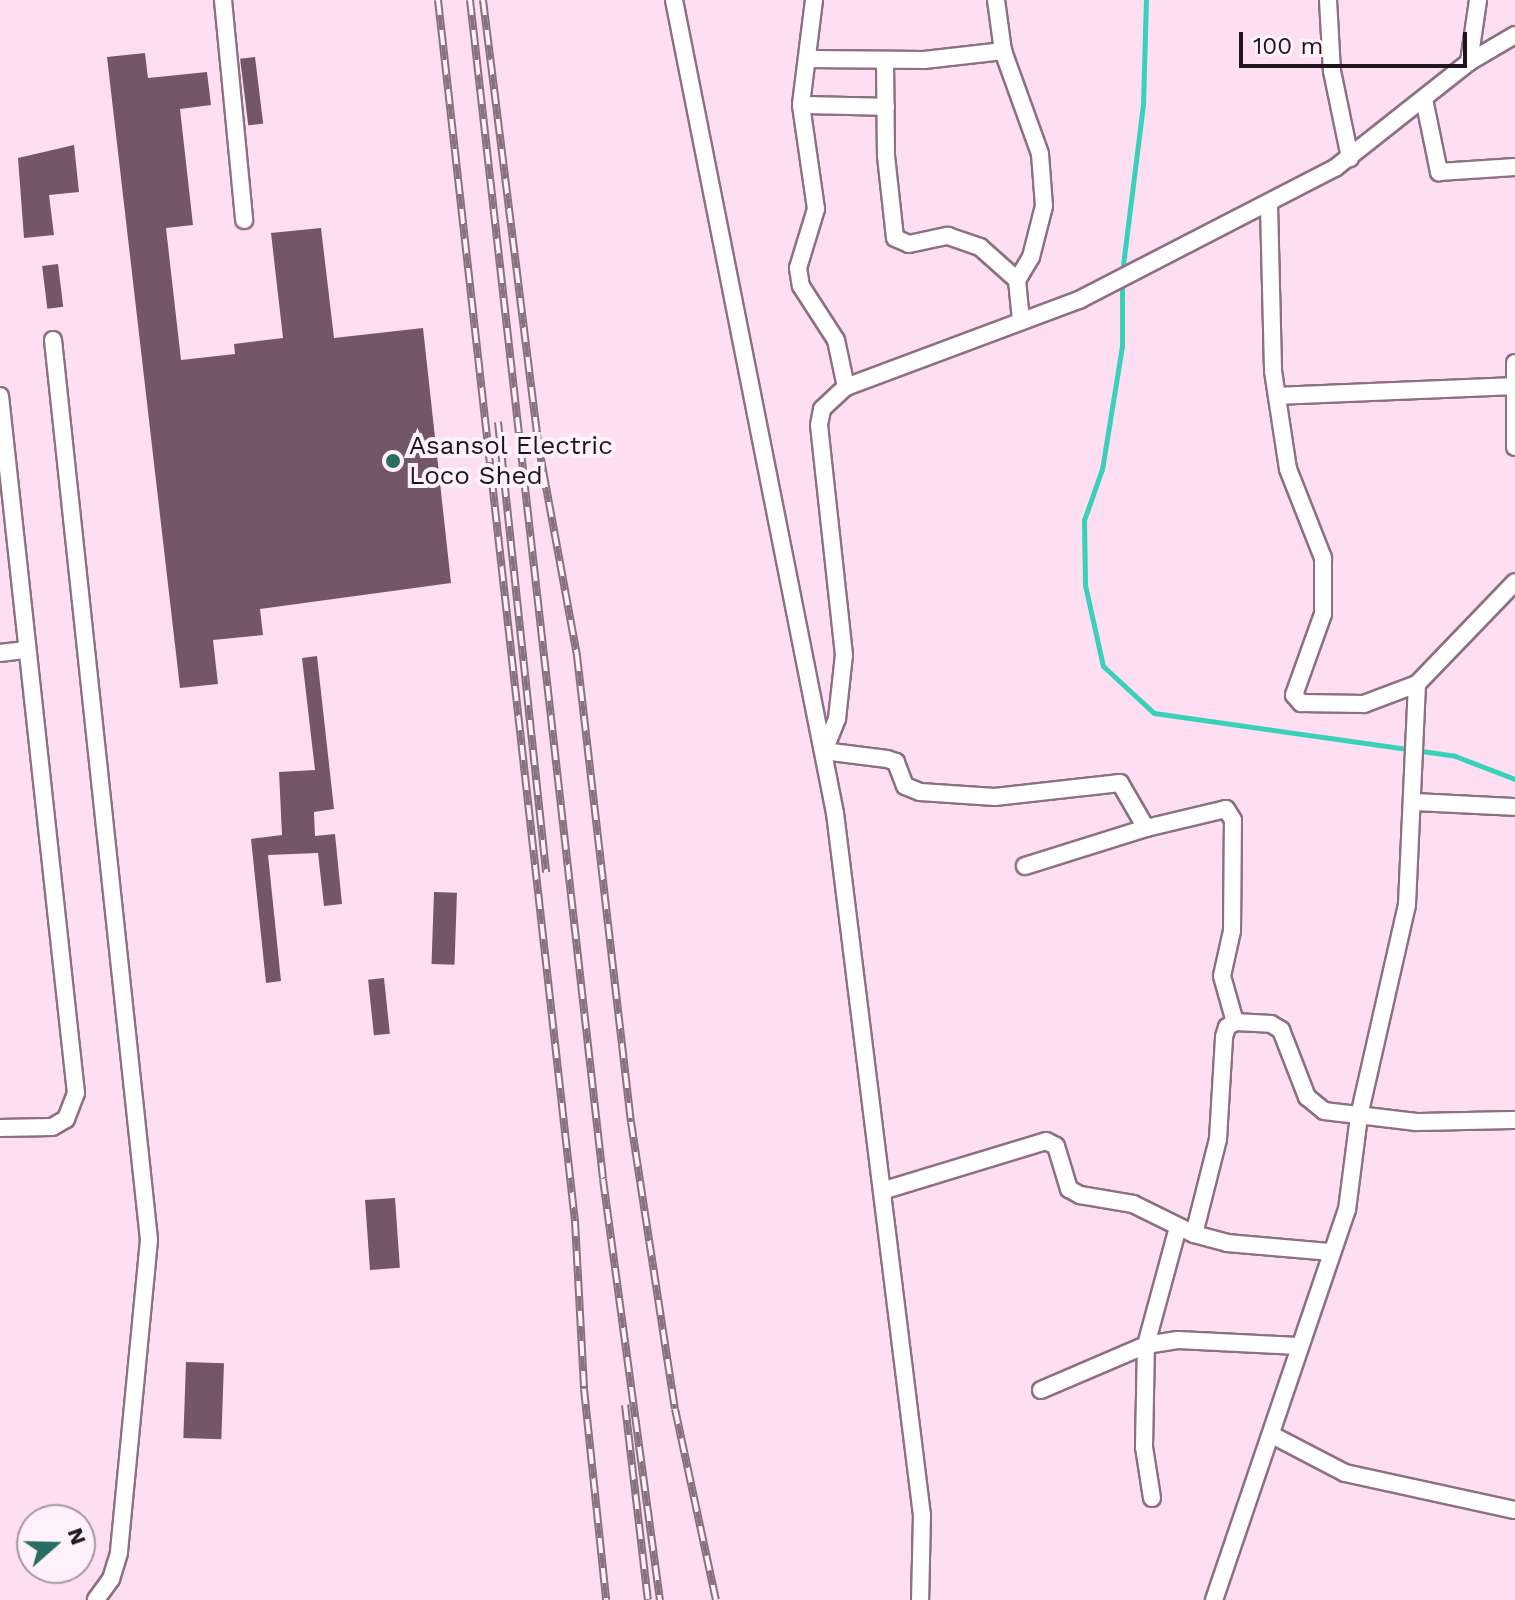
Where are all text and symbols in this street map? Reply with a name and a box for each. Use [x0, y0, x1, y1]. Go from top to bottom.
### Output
scale bar [1243, 16, 1471, 66]
text: 100 m [1253, 32, 1323, 60]
place label: Asansol Electric Loco Shed [409, 430, 614, 492]
marker: Asansol Electric Loco Shed [384, 452, 402, 470]
north arrow [16, 1504, 96, 1584]
text: N [63, 1524, 92, 1548]

